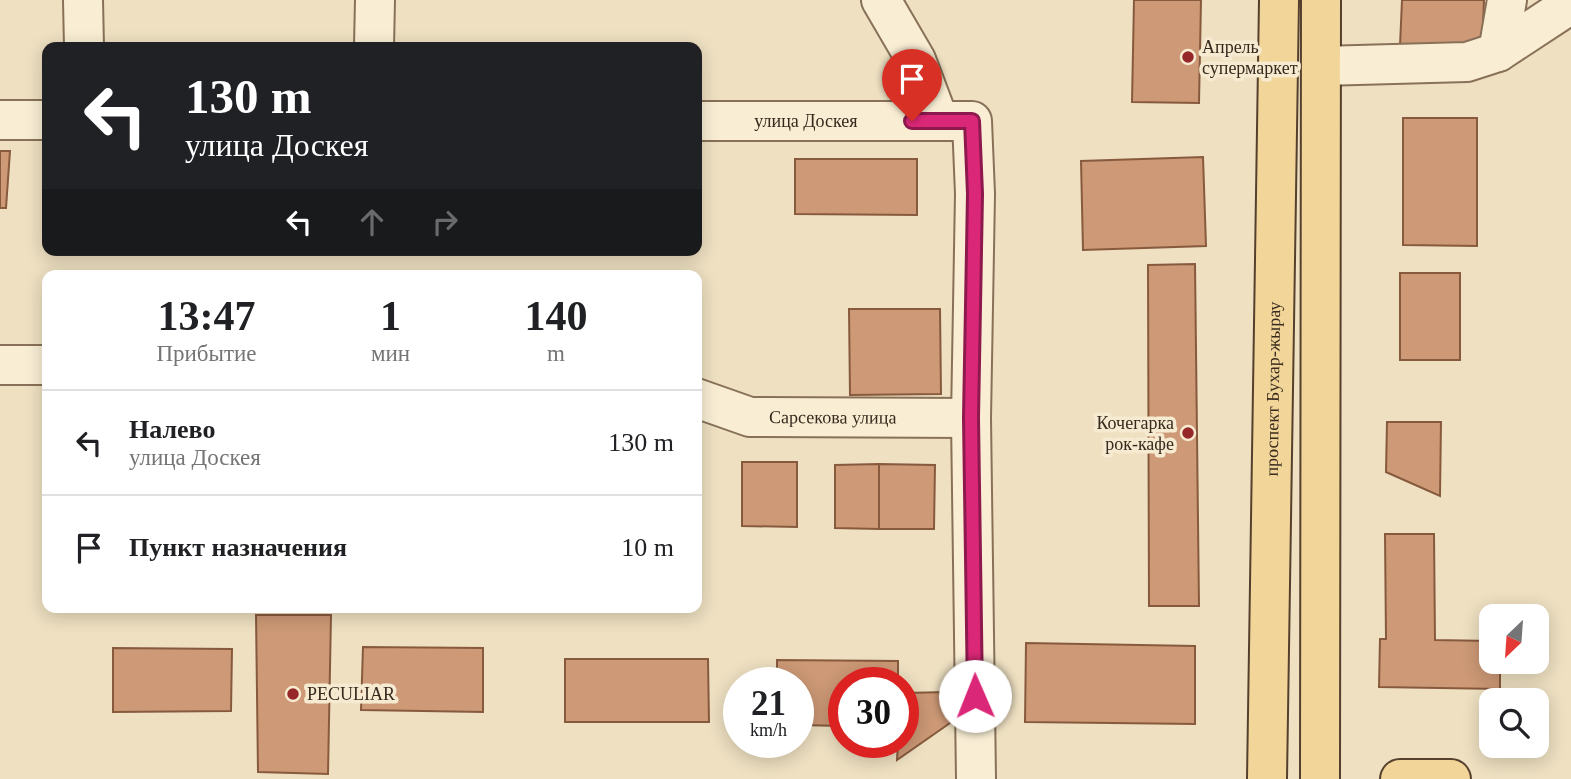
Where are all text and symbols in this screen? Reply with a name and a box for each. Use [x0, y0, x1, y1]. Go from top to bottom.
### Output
place label: Апрель супермаркет [1202, 37, 1298, 78]
pin [882, 49, 942, 121]
marker: Апрель супермаркет [1180, 49, 1196, 65]
icon: arrive [893, 60, 931, 98]
text: 130 m [185, 69, 312, 124]
icon: left [70, 70, 161, 161]
street label: улица Доскея [754, 111, 858, 131]
text: улица Доскея [185, 127, 369, 163]
icon: left [280, 203, 318, 241]
icon: ahead [353, 203, 391, 241]
icon: right [426, 203, 464, 241]
text: 13:47 [157, 293, 255, 339]
text: 1 [380, 293, 401, 339]
text: 140 [525, 293, 588, 339]
street label: проспект Бухар-жырау [1262, 301, 1284, 477]
text: Прибытие [156, 341, 257, 366]
text: мин [371, 341, 410, 366]
text: m [547, 341, 565, 366]
street label: Сарсекова улица [769, 407, 896, 428]
place label: Кочегарка рок-кафе [1096, 413, 1174, 454]
text: Налево [129, 415, 215, 444]
icon: left [70, 424, 108, 462]
marker: Кочегарка рок-кафе [1180, 425, 1196, 441]
text: 130 m [608, 428, 674, 457]
text: улица Доскея [129, 445, 261, 470]
icon: arrive [70, 529, 108, 567]
text: Пункт назначения [129, 533, 347, 562]
text: 10 m [621, 533, 674, 562]
north arrow [1479, 604, 1549, 674]
map controls [1479, 604, 1549, 758]
position arrow [938, 659, 1012, 733]
speed limit sign: 30 [828, 667, 919, 758]
place label: PECULIAR [307, 684, 395, 704]
text: 21 [751, 684, 786, 723]
marker: PECULIAR [285, 686, 301, 702]
button: search [1479, 688, 1549, 758]
text: km/h [750, 720, 787, 740]

